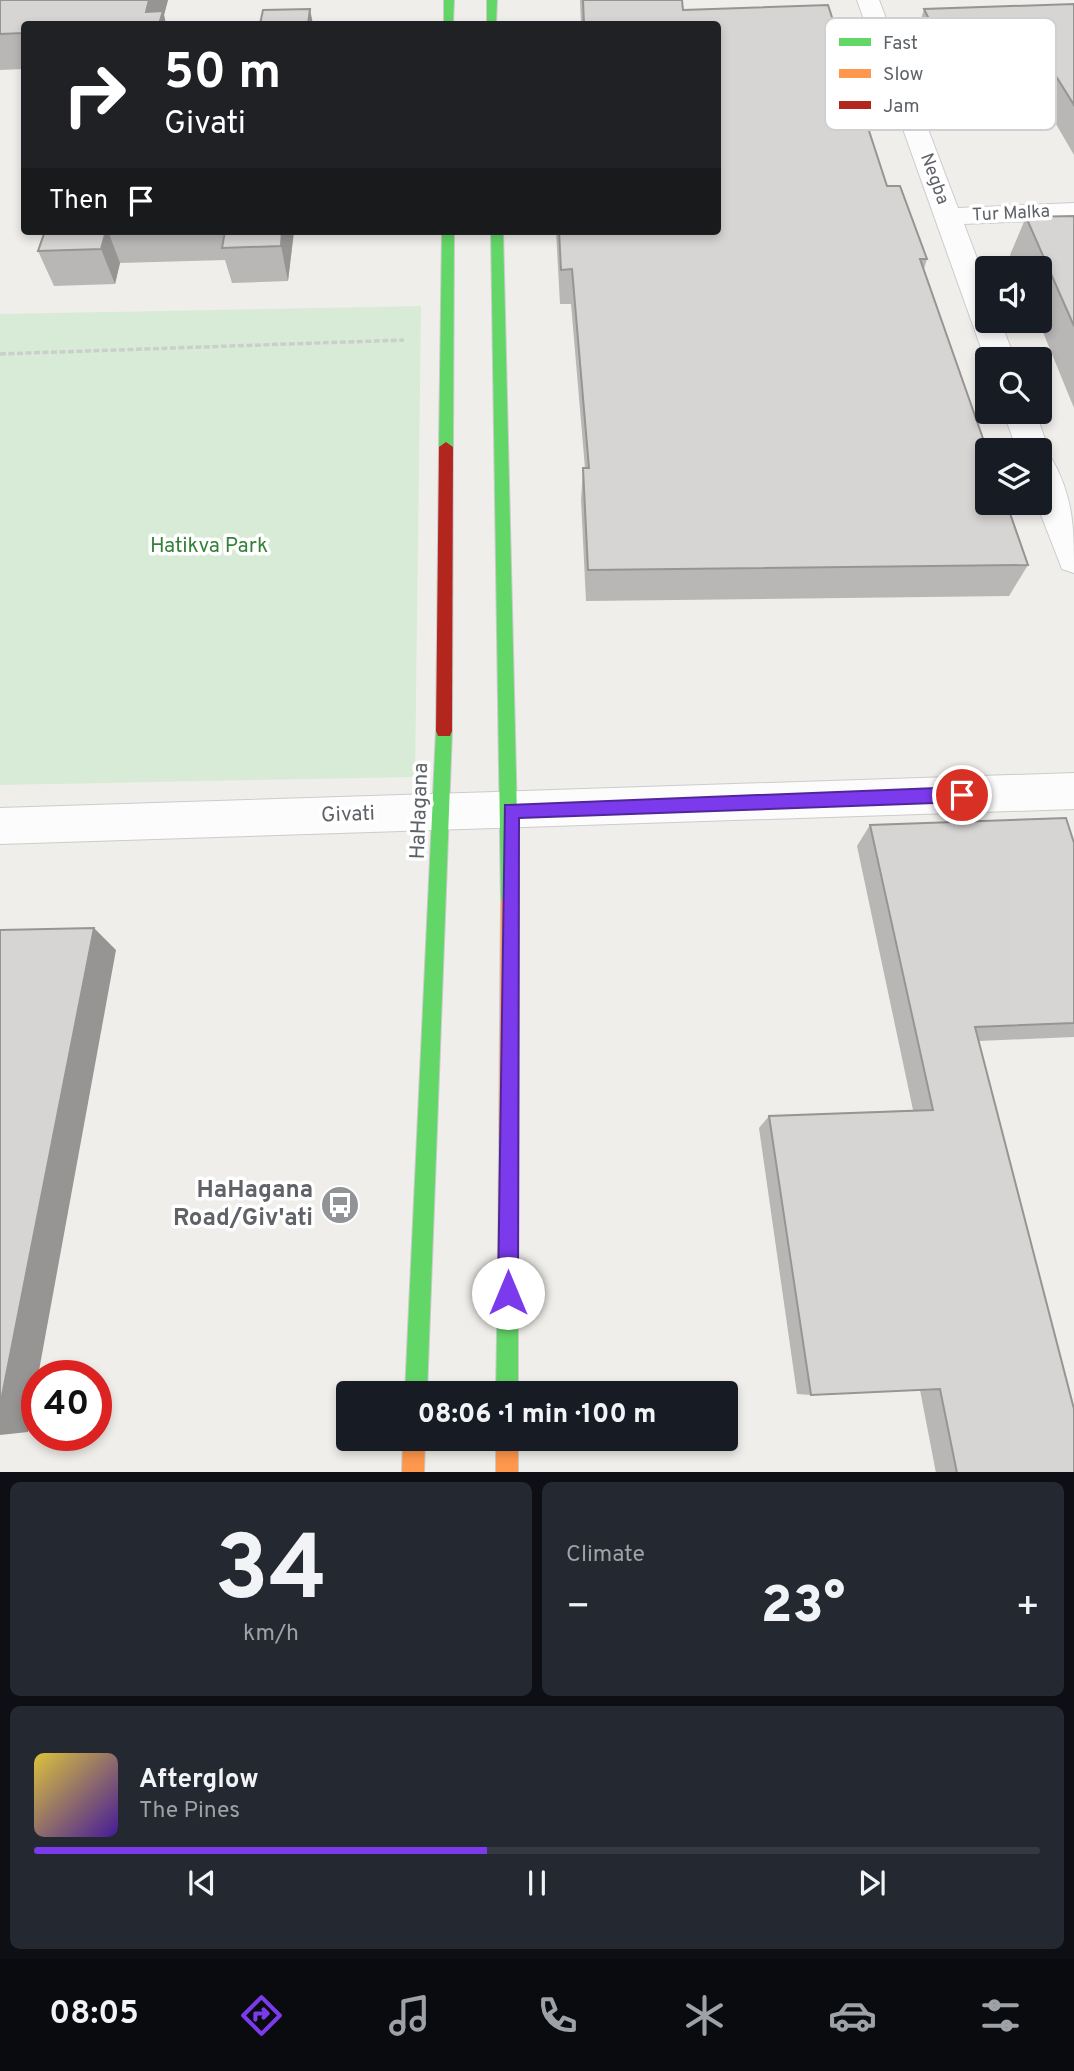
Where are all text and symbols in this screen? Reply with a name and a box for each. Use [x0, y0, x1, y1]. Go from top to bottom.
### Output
legend [825, 18, 1056, 130]
text: Fast [883, 32, 918, 56]
text: 50 m [164, 44, 281, 106]
icon: right [49, 49, 140, 140]
text: Slow [883, 63, 923, 87]
text: Jam [883, 95, 920, 119]
text: Givati [164, 105, 246, 145]
street label: Negba [914, 150, 954, 208]
icon: arrive [122, 182, 160, 220]
text: Then [49, 185, 108, 218]
street label: Tur Malka [971, 200, 1051, 228]
map controls [975, 256, 1052, 515]
button: sound [975, 256, 1052, 333]
button: search [975, 347, 1052, 424]
button: layers [975, 438, 1052, 515]
park label: Hatikva Park [150, 533, 268, 560]
street label: HaHagana [405, 762, 435, 860]
pin [932, 765, 992, 825]
icon: arrive [943, 776, 981, 814]
street label: Givati [321, 801, 375, 829]
place label: HaHagana Road/Giv'ati [173, 1176, 313, 1234]
bus stop icon: HaHagana Road/Giv'ati [319, 1184, 361, 1226]
position arrow [471, 1256, 545, 1330]
speed limit sign: 40 [21, 1360, 112, 1451]
text: 08:06 · 1 min · 100 m [418, 1399, 656, 1432]
text: 34 [214, 1517, 328, 1632]
text: Climate [566, 1541, 645, 1570]
text: 23° [761, 1575, 845, 1641]
text: − [566, 1584, 591, 1633]
text: + [1015, 1584, 1040, 1633]
text: km/h [243, 1620, 299, 1649]
text: Afterglow [139, 1764, 259, 1797]
text: The Pines [139, 1797, 240, 1826]
icon: previous [183, 1864, 221, 1902]
icon: pause [518, 1864, 556, 1902]
icon: next [853, 1864, 891, 1902]
icon: directions [237, 1991, 286, 2040]
icon: music [385, 1991, 434, 2040]
icon: phone [533, 1991, 582, 2040]
icon: climate [680, 1991, 729, 2040]
icon: car [828, 1991, 877, 2040]
icon: filters [976, 1991, 1025, 2040]
text: 08:05 [49, 1995, 139, 2035]

